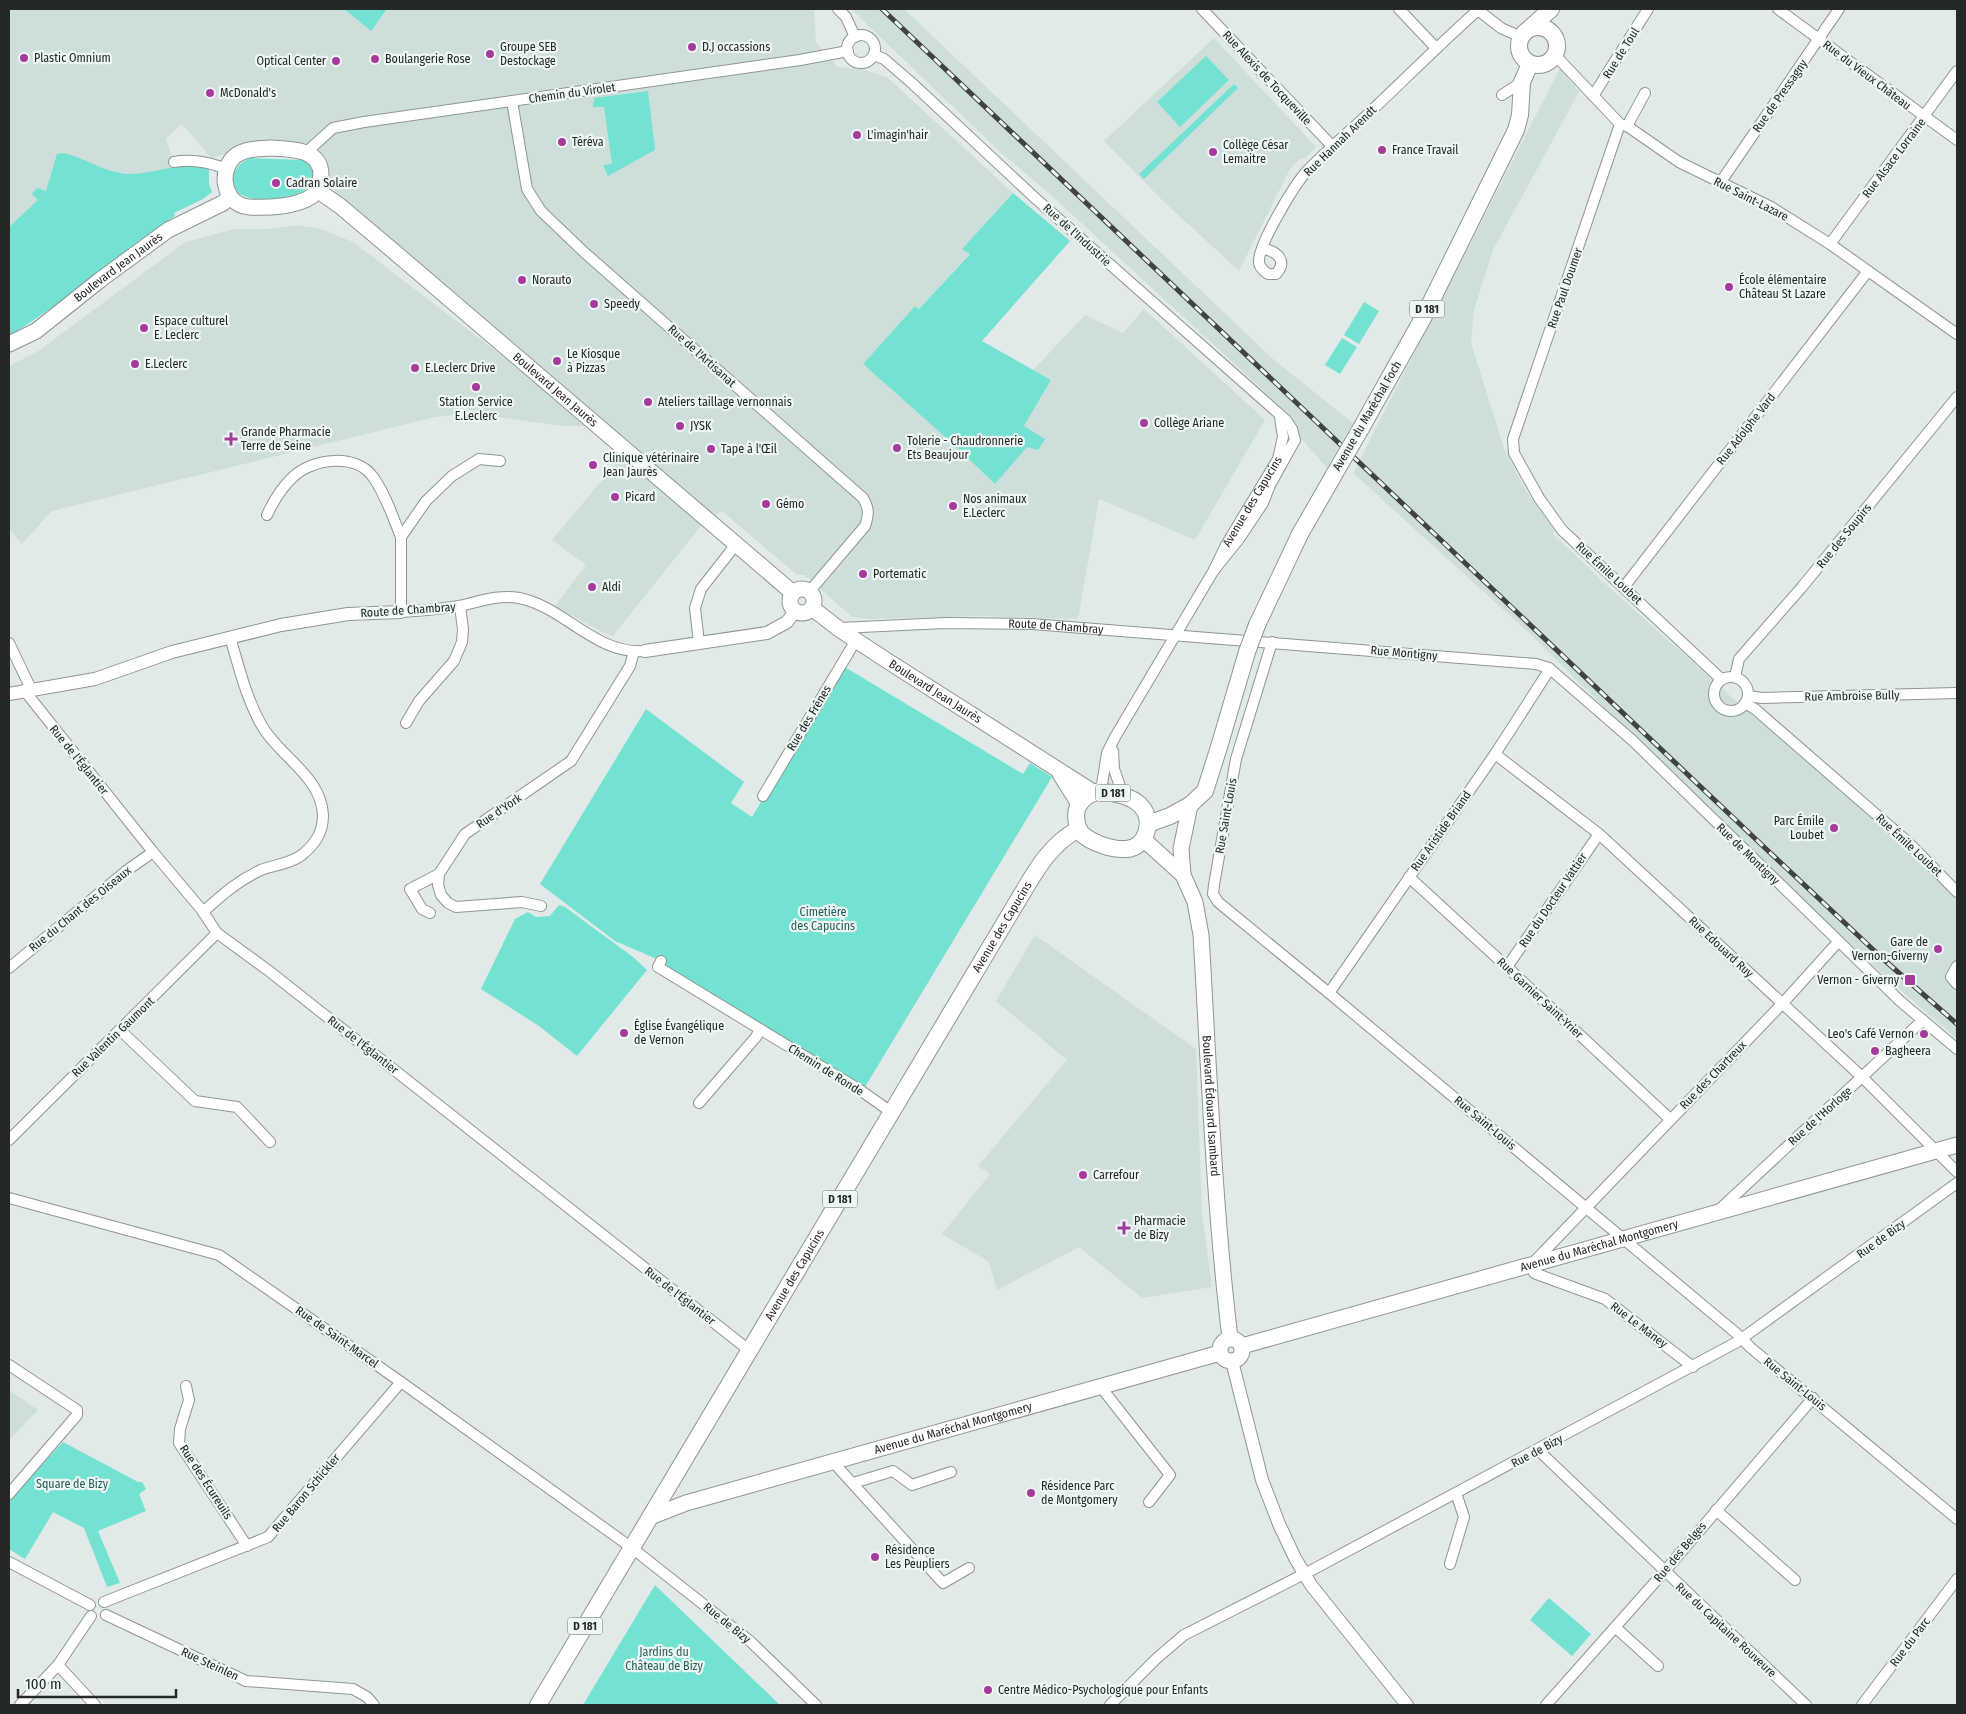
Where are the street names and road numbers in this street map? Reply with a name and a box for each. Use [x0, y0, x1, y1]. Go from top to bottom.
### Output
street label: Rue de Toul [1600, 25, 1642, 81]
street label: Rue Alexis de Tocqueville [1220, 28, 1314, 128]
street label: Rue du Vieux Château [1820, 37, 1914, 113]
street label: Rue de Pressagny [1750, 56, 1811, 135]
street label: Chemin du Virolet [528, 80, 616, 106]
street label: Rue Hannah Arendt [1301, 103, 1379, 179]
street label: Rue Alsace Lorraine [1859, 115, 1929, 201]
street label: Rue Saint-Lazare [1711, 174, 1791, 224]
street label: Rue de l'Industrie [1040, 201, 1114, 269]
street label: Boulevard Jean Jaurès [71, 230, 165, 305]
street label: Rue Paul Doumer [1545, 245, 1586, 330]
road number: D 181 [1410, 300, 1444, 318]
street label: Rue de l'Artisanat [665, 322, 739, 390]
street label: Boulevard Jean Jaurès [510, 350, 600, 430]
street label: Avenue du Maréchal Foch [1330, 359, 1404, 473]
street label: Rue Adolphe Vard [1714, 390, 1778, 468]
street label: Avenue des Capucins [1220, 454, 1285, 549]
street label: Rue des Soupirs [1814, 501, 1874, 571]
street label: Rue Émile Loubet [1573, 538, 1646, 607]
street label: Route de Chambray [360, 600, 457, 620]
street label: Route de Chambray [1008, 617, 1105, 637]
street label: Rue Montigny [1370, 643, 1439, 663]
street label: Boulevard Jean Jaurès [886, 657, 984, 726]
street label: Rue des Frênes [784, 683, 834, 753]
street label: Rue Ambroise Bully [1804, 688, 1900, 704]
street label: Rue de l'Églantier [47, 722, 113, 798]
street label: Rue Saint-Louis [1212, 777, 1240, 855]
road number: D 181 [1096, 784, 1130, 801]
street label: Rue Aristide Briand [1408, 788, 1474, 874]
street label: Rue d'York [474, 790, 525, 831]
street label: Rue Émile Loubet [1873, 810, 1946, 879]
street label: Rue de Montigny [1714, 820, 1783, 888]
street label: Rue du Docteur Vattier [1516, 849, 1590, 950]
street label: Rue du Chant des Oiseaux [26, 863, 135, 955]
street label: Avenue des Capucins [970, 879, 1035, 975]
street label: Rue Edouard Ruy [1686, 914, 1757, 981]
street label: Rue Garnier Saint-Yrier [1494, 955, 1586, 1042]
street label: Rue Valentin Gaumont [69, 994, 157, 1080]
street label: Rue de l'Églantier [325, 1012, 402, 1077]
street label: Boulevard Édouard Isambard [1200, 1035, 1222, 1177]
street label: Rue des Chartreux [1677, 1037, 1750, 1112]
street label: Chemin de Ronde [786, 1041, 866, 1099]
street label: Rue de l'Horloge [1785, 1084, 1855, 1148]
street label: Rue Saint-Louis [1451, 1093, 1519, 1153]
road number: D 181 [822, 1190, 858, 1208]
street label: Rue de Bizy [1854, 1216, 1908, 1261]
street label: Avenue du Maréchal Montgomery [1519, 1217, 1680, 1274]
street label: Avenue des Capucins [762, 1227, 827, 1323]
street label: Rue de l'Églantier [642, 1263, 719, 1328]
street label: Rue Le Maney [1608, 1299, 1671, 1351]
street label: Rue de Saint-Marcel [293, 1303, 381, 1371]
street label: Rue Saint-Louis [1761, 1355, 1829, 1413]
street label: Avenue du Maréchal Montgomery [873, 1399, 1034, 1457]
street label: Rue de Bizy [1509, 1431, 1566, 1470]
street label: Rue des Écureuils [177, 1442, 236, 1522]
street label: Rue Baron Schickler [269, 1450, 343, 1535]
street label: Rue des Belges [1651, 1519, 1709, 1585]
street label: Rue du Capitaine Rouveure [1673, 1580, 1779, 1680]
street label: Rue de Bizy [701, 1600, 754, 1647]
street label: Rue du Parc [1887, 1615, 1933, 1669]
road number: D 181 [568, 1618, 602, 1634]
street label: Rue Steinlen [179, 1645, 241, 1683]

